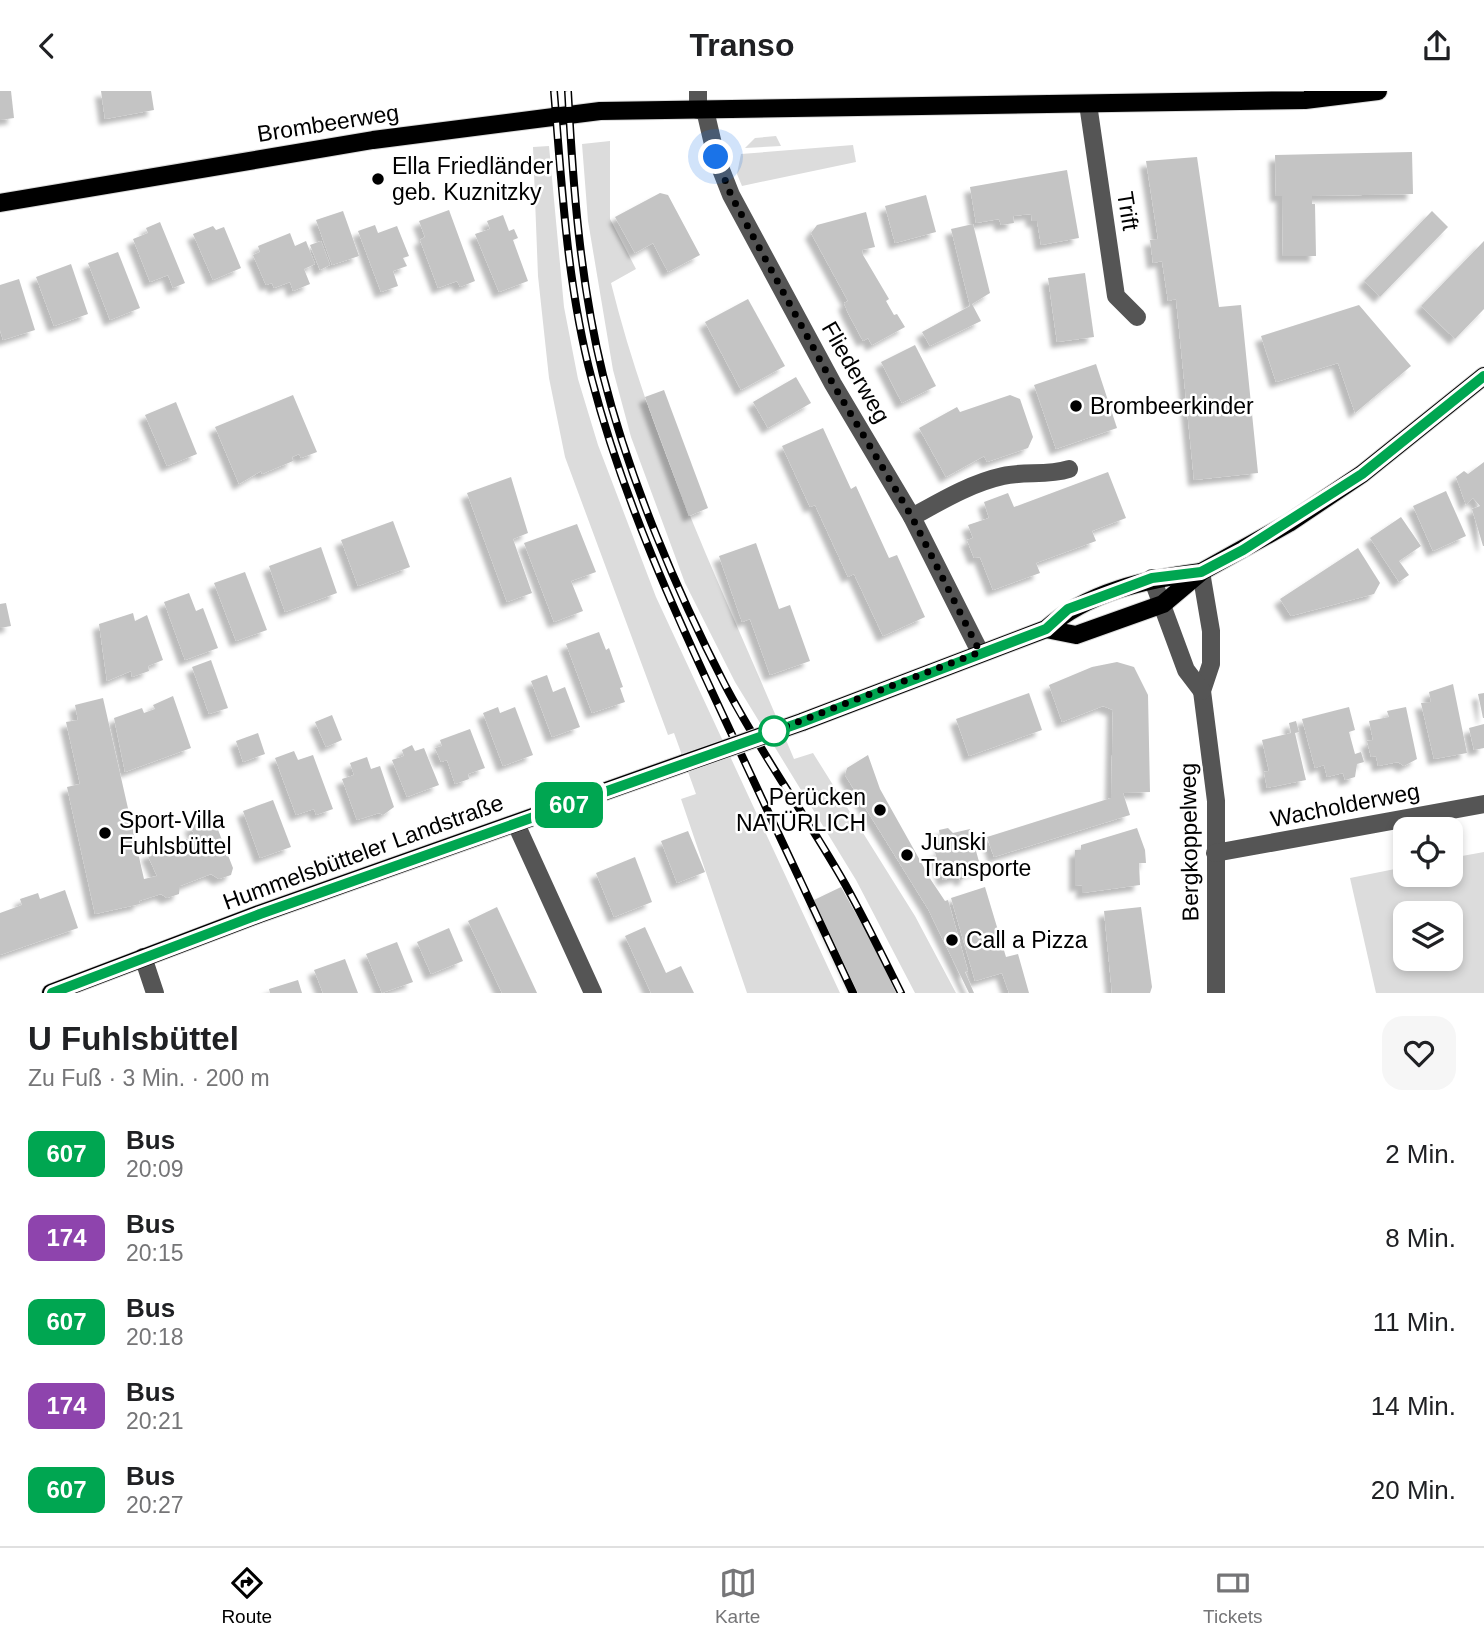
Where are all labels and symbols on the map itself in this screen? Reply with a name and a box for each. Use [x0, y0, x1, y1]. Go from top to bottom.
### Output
street label: Brombeerweg [255, 99, 401, 147]
your location [698, 139, 733, 174]
place label: Ella Friedländer geb. Kuznitzky [392, 153, 553, 205]
marker: Ella Friedländer geb. Kuznitzky [370, 171, 386, 187]
street label: Trift [1112, 190, 1144, 233]
street label: Fliederweg [817, 317, 895, 427]
place label: Brombeerkinder [1090, 393, 1254, 419]
marker: Brombeerkinder [1068, 398, 1084, 414]
unlabelled marker [759, 716, 789, 746]
street label: Bergkoppelweg [1175, 763, 1203, 921]
street label: Wacholderweg [1268, 778, 1422, 832]
line badge: 607 [529, 782, 609, 828]
place label: Perücken NATÜRLICH [736, 784, 866, 836]
street label: Hummelsbütteler Landstraße [219, 789, 507, 915]
marker: Perücken NATÜRLICH [872, 802, 888, 818]
place label: Sport-Villa Fuhlsbüttel [119, 807, 232, 859]
marker: Sport-Villa Fuhlsbüttel [97, 825, 113, 841]
place label: Junski Transporte [921, 829, 1031, 881]
marker: Junski Transporte [899, 847, 915, 863]
place label: Call a Pizza [966, 927, 1088, 953]
marker: Call a Pizza [944, 932, 960, 948]

